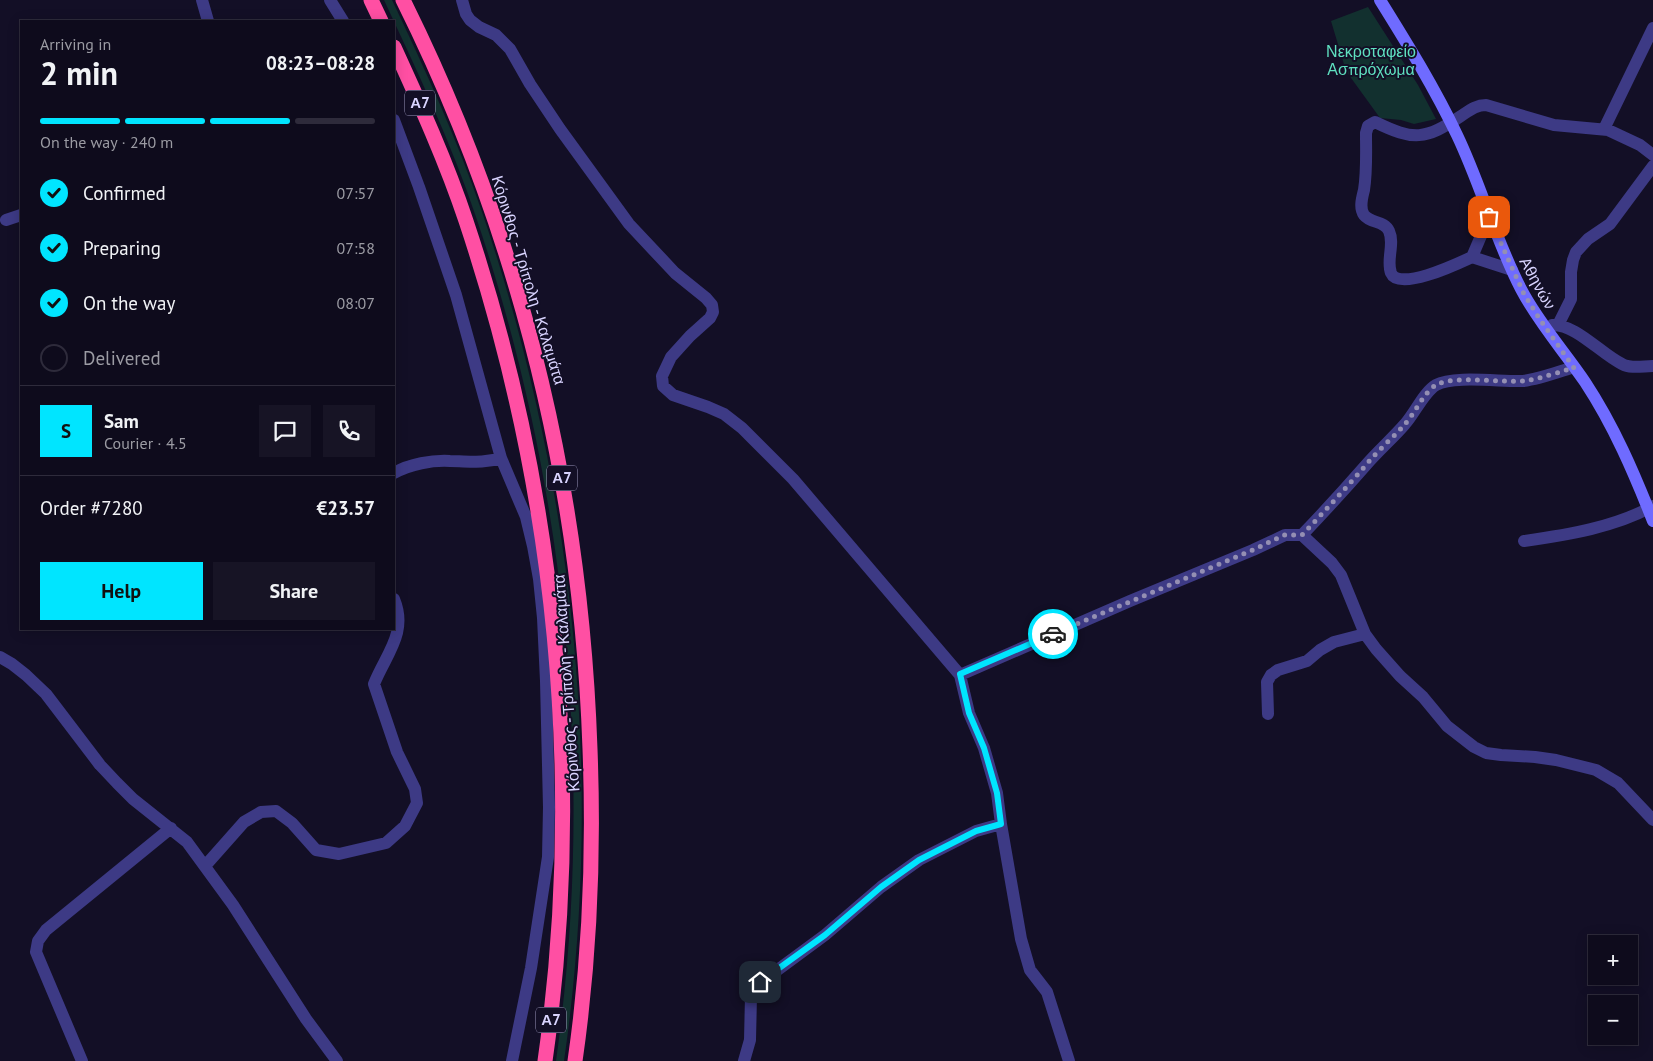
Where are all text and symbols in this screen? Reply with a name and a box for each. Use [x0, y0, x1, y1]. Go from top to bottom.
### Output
text: Arriving in [40, 34, 111, 54]
park label: Νεκροταφείο Ασπρόχωμα [1326, 41, 1416, 79]
text: 08:23–08:28 [266, 51, 375, 75]
text: 2 min [40, 52, 118, 94]
road number: Α7 [405, 90, 435, 116]
text: On the way · 240 m [40, 132, 173, 152]
street label: Κόρινθος - Τρίπολη - Καλαμάτα [488, 173, 570, 387]
icon: check [40, 179, 68, 207]
text: Confirmed [83, 181, 166, 205]
text: 07:57 [337, 183, 375, 203]
pin [1468, 196, 1510, 238]
icon: bag [1475, 203, 1503, 231]
icon: check [40, 234, 68, 262]
text: Preparing [83, 236, 161, 260]
text: 07:58 [337, 238, 375, 258]
street label: Αθηνών [1515, 253, 1561, 313]
icon: check [40, 289, 68, 317]
text: On the way [83, 291, 175, 315]
text: 08:07 [337, 293, 375, 313]
text: Delivered [83, 346, 161, 370]
button: chat [259, 405, 311, 457]
button: phone [323, 405, 375, 457]
text: Sam [104, 409, 139, 433]
text: S [61, 419, 71, 443]
text: Courier · 4.5 [104, 433, 187, 453]
road number: Α7 [547, 466, 577, 490]
text: Order #7280 [40, 496, 143, 520]
text: €23.57 [316, 496, 375, 520]
button: Help [40, 562, 203, 620]
button: Share [213, 562, 375, 620]
street label: Κόρινθος - Τρίπολη - Καλαμάτα [548, 574, 584, 792]
courier [1028, 609, 1078, 659]
icon: car [1039, 620, 1067, 648]
map controls [1588, 935, 1638, 1045]
button: + [1588, 935, 1638, 985]
pin [739, 961, 781, 1003]
icon: home [746, 968, 774, 996]
button: − [1588, 995, 1638, 1045]
road number: Α7 [536, 1008, 566, 1032]

